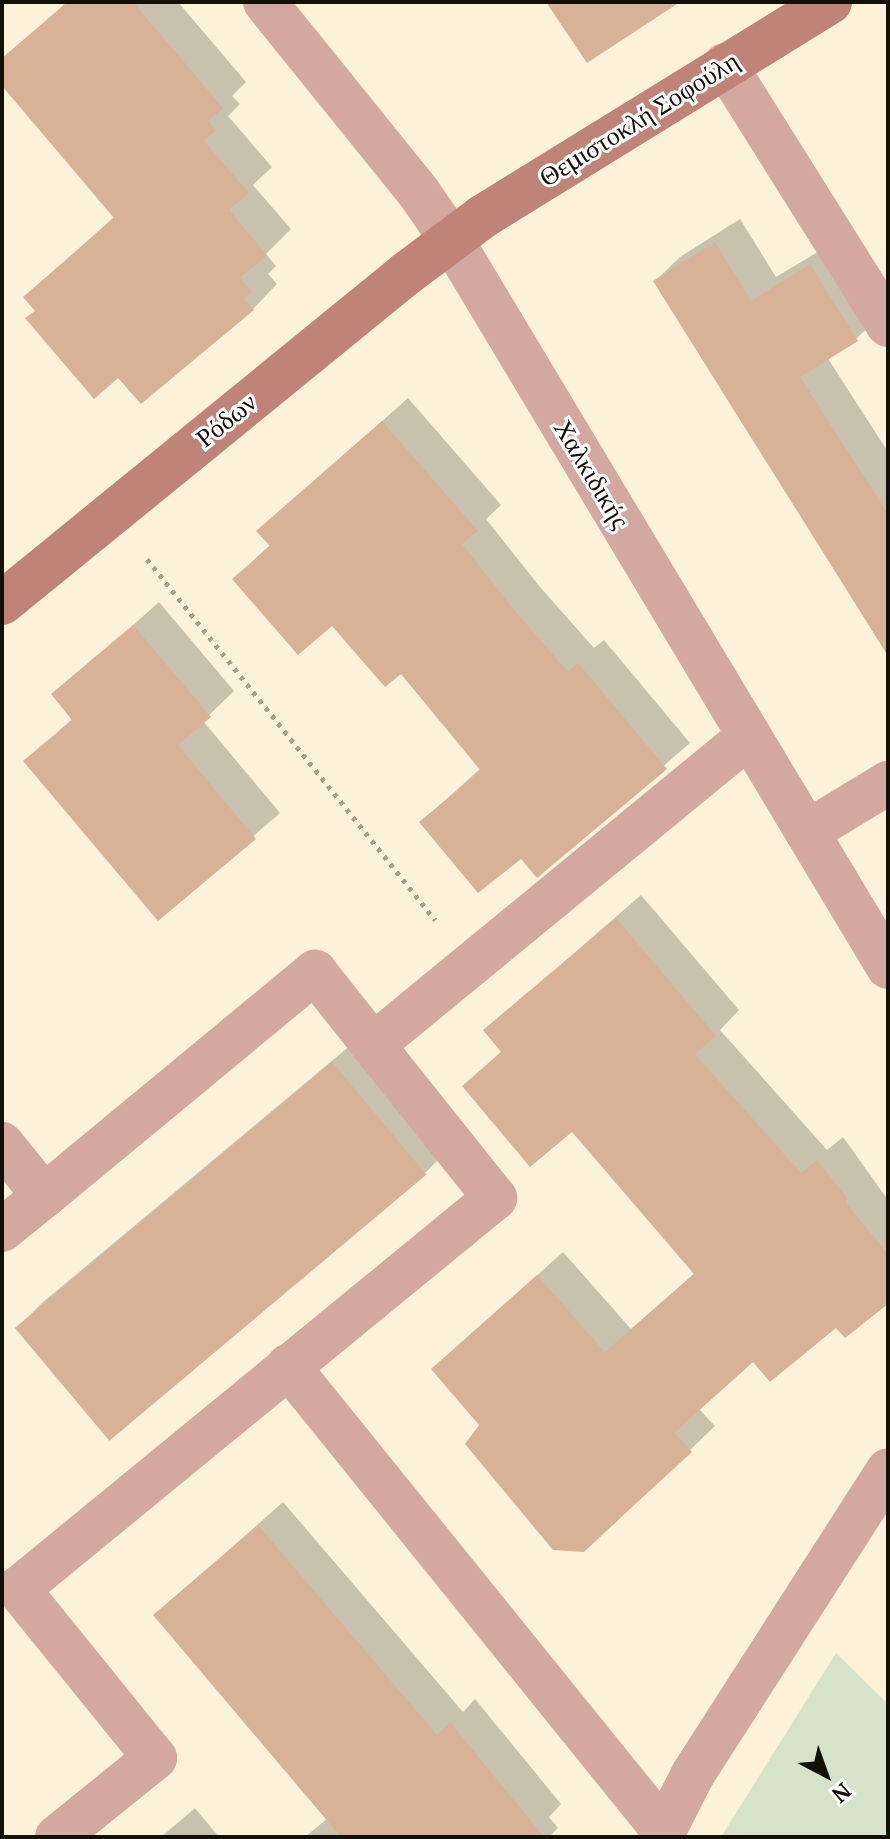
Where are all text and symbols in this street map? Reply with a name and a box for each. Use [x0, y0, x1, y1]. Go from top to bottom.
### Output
street label: Θεμιστοκλή Σοφούλη [533, 45, 745, 193]
street label: Ρόδων [190, 386, 262, 454]
street label: Χαλκιδικής [547, 414, 637, 534]
north arrow [786, 1735, 866, 1815]
text: N [826, 1777, 858, 1810]

